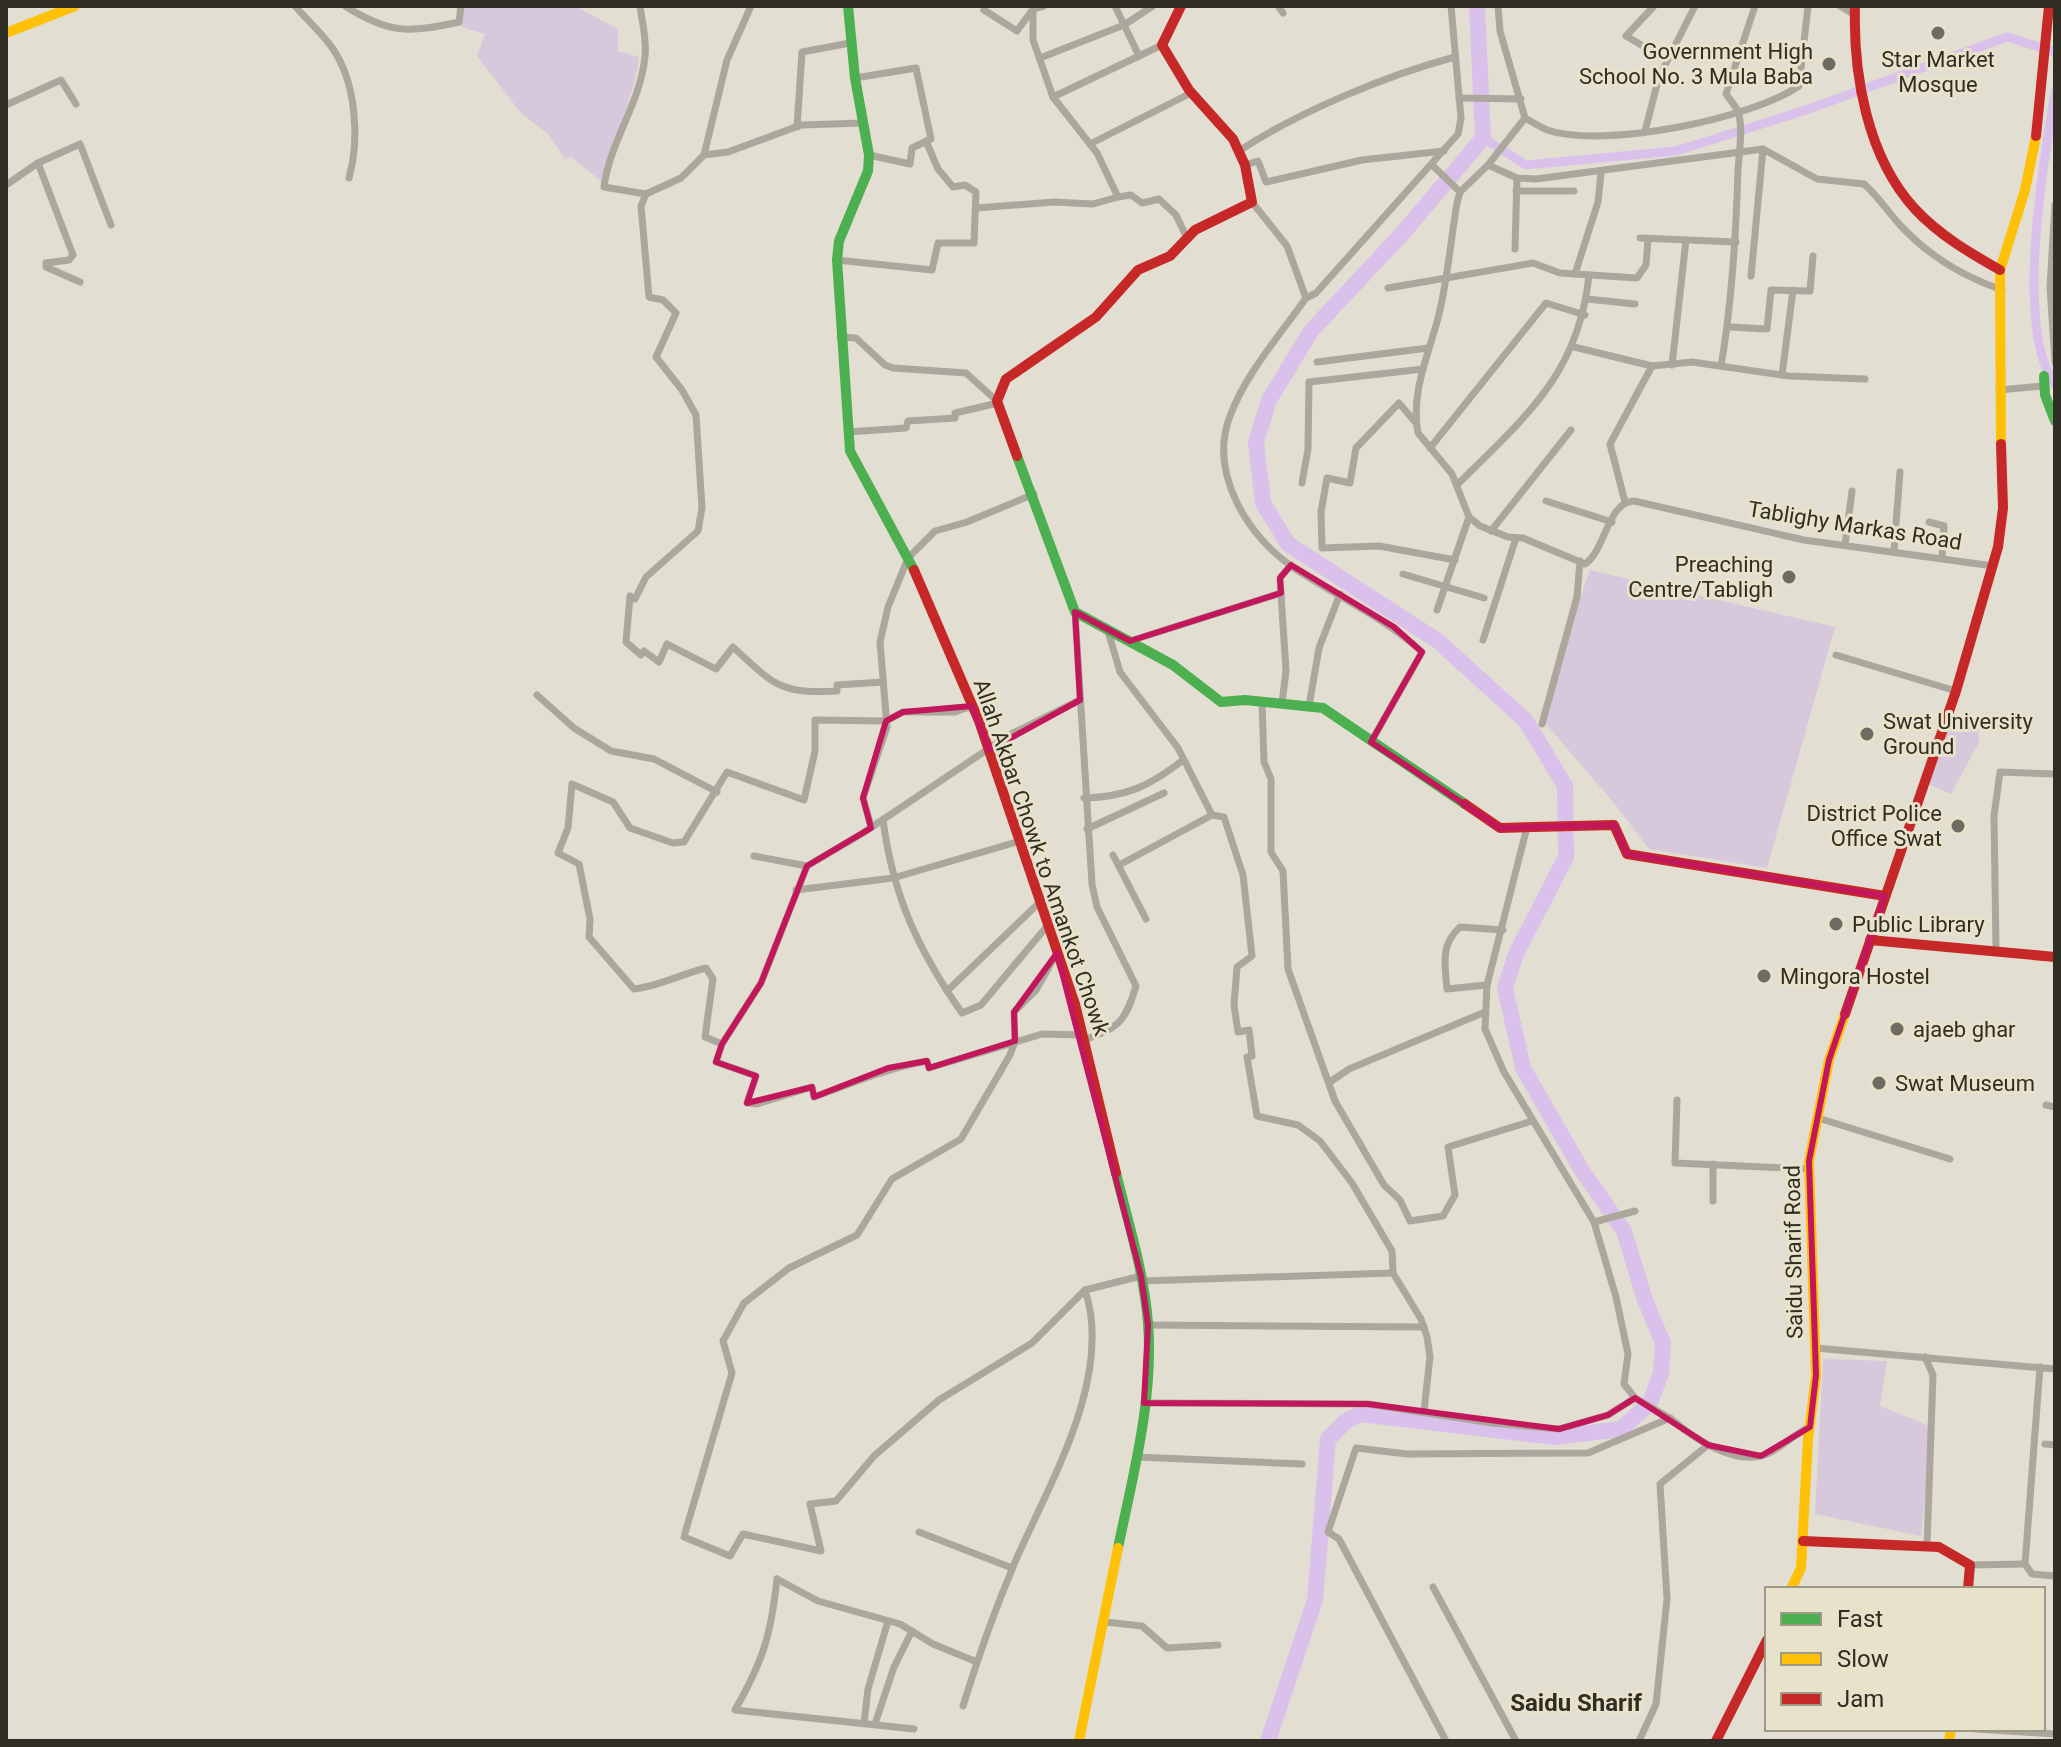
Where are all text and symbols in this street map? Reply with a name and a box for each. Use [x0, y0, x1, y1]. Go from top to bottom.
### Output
marker: Star Market Mosque [1929, 24, 1947, 42]
place label: Government High School No. 3 Mula Baba [1579, 39, 1813, 89]
place label: Star Market Mosque [1881, 47, 1995, 97]
marker: Government High School No. 3 Mula Baba [1820, 55, 1838, 73]
street label: Tablighy Markas Road [1746, 496, 1964, 555]
place label: Preaching Centre/Tabligh [1628, 552, 1773, 602]
marker: Preaching Centre/Tabligh [1780, 568, 1798, 586]
street label: Allah Akbar Chowk to Amankot Chowk [969, 676, 1115, 1039]
place label: Swat University Ground [1883, 709, 2034, 759]
marker: Swat University Ground [1858, 725, 1876, 743]
place label: District Police Office Swat [1807, 801, 1942, 851]
marker: District Police Office Swat [1949, 817, 1967, 835]
place label: Public Library [1852, 912, 1985, 937]
marker: Public Library [1827, 915, 1845, 933]
place label: Mingora Hostel [1780, 964, 1930, 989]
marker: Mingora Hostel [1755, 967, 1773, 985]
place label: ajaeb ghar [1913, 1017, 2016, 1042]
marker: ajaeb ghar [1888, 1020, 1906, 1038]
place label: Swat Museum [1895, 1071, 2035, 1096]
marker: Swat Museum [1870, 1074, 1888, 1092]
street label: Saidu Sharif Road [1779, 1165, 1808, 1339]
legend [1765, 1587, 2045, 1731]
text: Fast [1837, 1605, 1883, 1633]
text: Slow [1837, 1645, 1889, 1673]
text: Jam [1837, 1685, 1884, 1713]
district label: Saidu Sharif [1510, 1689, 1642, 1717]

